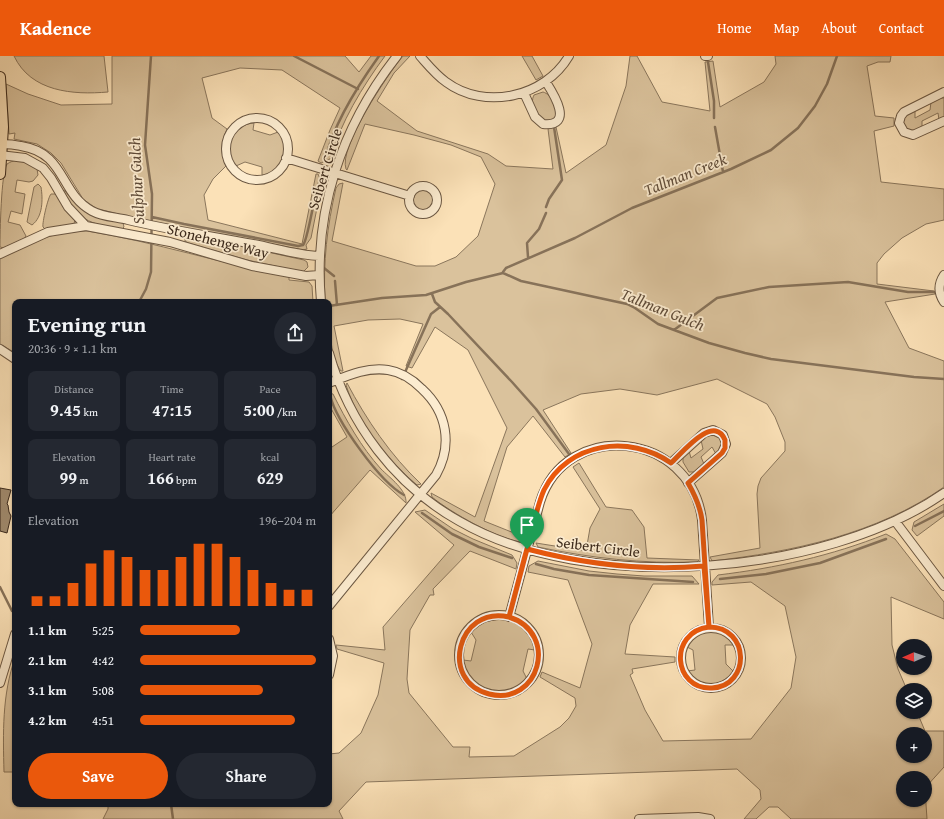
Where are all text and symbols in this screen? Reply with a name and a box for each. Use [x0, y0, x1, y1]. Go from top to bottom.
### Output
text: Kadence [20, 14, 91, 42]
text: Home [717, 18, 752, 38]
text: Map [774, 18, 799, 38]
text: About [821, 18, 857, 38]
text: Contact [879, 18, 924, 38]
street label: Seibert Circle [302, 126, 347, 212]
water label: Sulphur Gulch [122, 137, 150, 225]
water label: Tallman Creek [640, 146, 731, 201]
street label: Stonehenge Way [165, 218, 272, 263]
water label: Tallman Gulch [618, 281, 708, 337]
text: Evening run [28, 308, 146, 340]
button: share [274, 312, 316, 354]
text: 20:36 · 9 × 1.1 km [28, 339, 117, 358]
text: Distance [54, 381, 94, 397]
text: Time [160, 381, 184, 397]
text: Pace [259, 381, 281, 397]
text: 9.45 [50, 397, 81, 422]
text: 47:15 [152, 397, 192, 422]
text: 5:00 [243, 397, 275, 422]
text: km [81, 404, 98, 420]
text: /km [275, 404, 297, 420]
text: Elevation [52, 449, 96, 465]
text: Heart rate [148, 449, 196, 465]
text: kcal [261, 449, 279, 465]
text: 99 [59, 465, 77, 490]
text: 166 [147, 465, 174, 490]
text: 629 [257, 465, 283, 490]
text: m [77, 472, 89, 488]
text: bpm [174, 472, 197, 488]
pin [510, 508, 544, 549]
text: Elevation [28, 511, 79, 530]
text: 196–204 m [259, 511, 316, 530]
icon: arrive [516, 514, 538, 536]
street label: Seibert Circle [555, 531, 641, 562]
text: 1.1 km [28, 621, 67, 640]
text: 5:25 [92, 621, 114, 640]
north arrow [896, 639, 932, 675]
map controls [896, 639, 932, 807]
text: 2.1 km [28, 651, 67, 670]
text: 4:42 [92, 651, 114, 670]
text: 3.1 km [28, 681, 67, 700]
text: 5:08 [92, 681, 114, 700]
button: layers [896, 683, 932, 719]
text: 4.2 km [28, 711, 67, 730]
text: 4:51 [92, 711, 114, 730]
button: + [896, 727, 932, 763]
button: Save [28, 753, 168, 799]
button: Share [176, 753, 316, 799]
button: − [896, 771, 932, 807]

